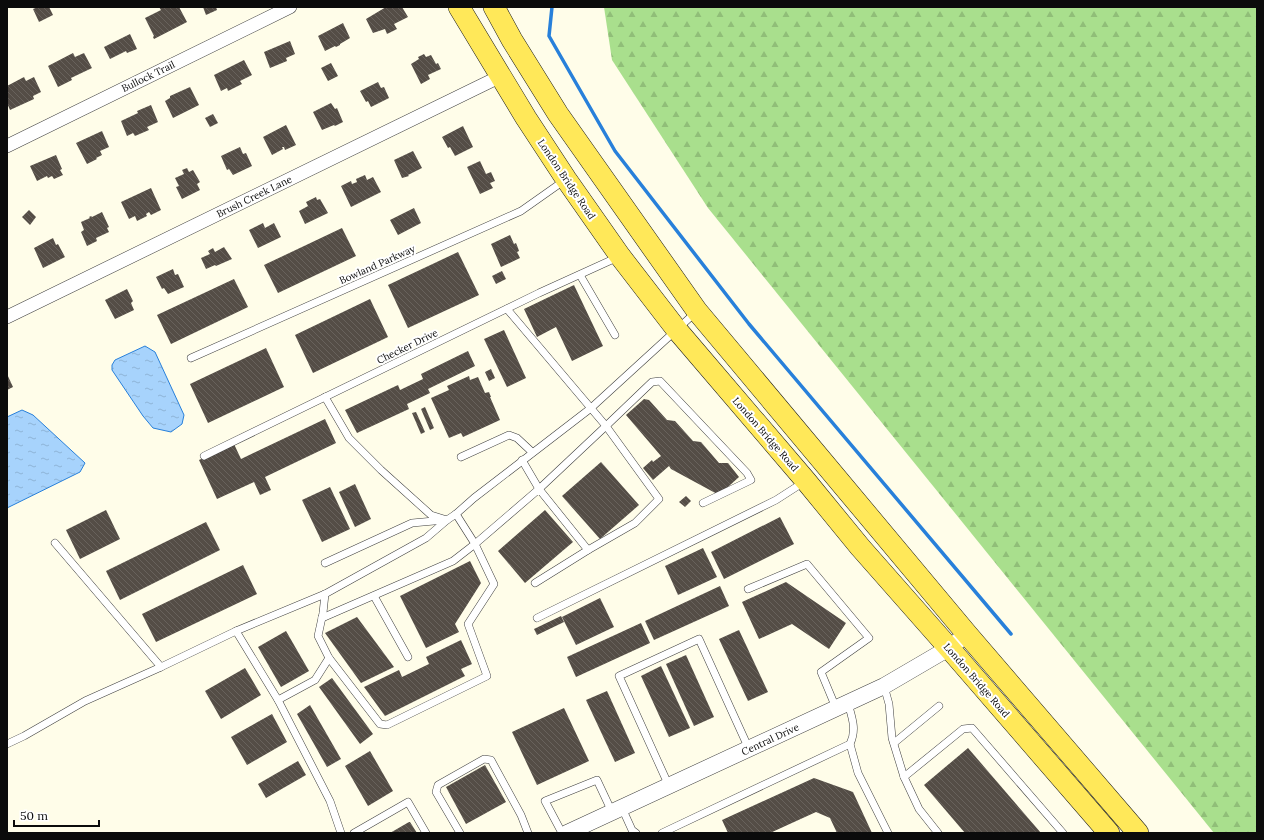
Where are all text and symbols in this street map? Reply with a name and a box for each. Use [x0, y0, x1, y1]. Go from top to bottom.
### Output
street label: Bullock Trail [119, 58, 177, 95]
street label: London Bridge Road [535, 137, 598, 222]
street label: Brush Creek Lane [214, 172, 295, 220]
street label: Bowland Parkway [337, 242, 418, 287]
street label: Checker Drive [375, 326, 440, 367]
street label: London Bridge Road [730, 395, 801, 474]
street label: London Bridge Road [941, 641, 1012, 720]
street label: Central Drive [739, 720, 802, 758]
scale bar [14, 802, 99, 828]
text: 50 m [20, 808, 48, 823]

